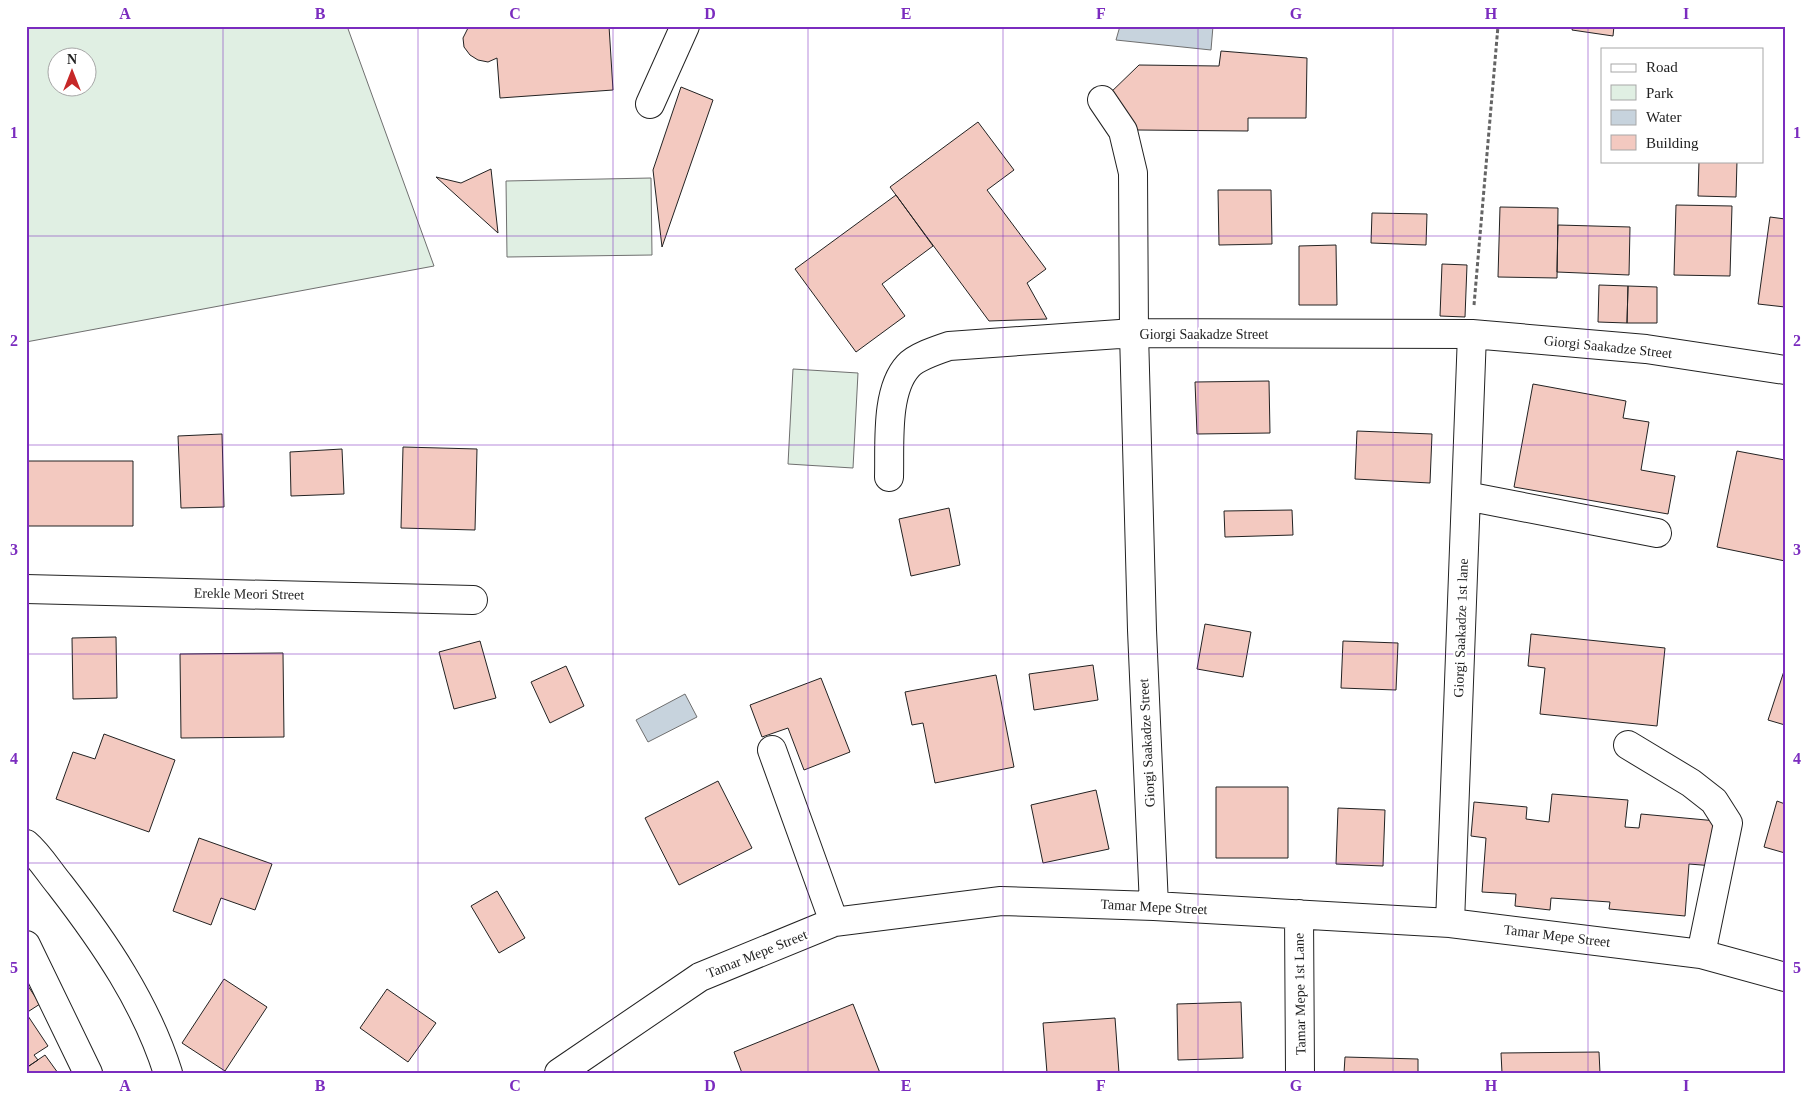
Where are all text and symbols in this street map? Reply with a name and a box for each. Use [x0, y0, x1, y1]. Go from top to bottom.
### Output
text: A [119, 5, 131, 22]
text: B [315, 5, 326, 22]
text: C [509, 5, 521, 22]
text: D [704, 5, 716, 22]
text: E [901, 5, 911, 22]
text: F [1096, 5, 1106, 22]
text: G [1290, 5, 1303, 22]
text: H [1485, 5, 1498, 22]
text: I [1683, 5, 1689, 22]
north arrow [48, 48, 98, 98]
legend [1601, 48, 1764, 162]
text: N [67, 52, 77, 67]
text: Road [1646, 59, 1678, 75]
text: Park [1646, 85, 1674, 101]
text: Water [1646, 109, 1681, 125]
text: 1 [10, 124, 18, 141]
text: 1 [1793, 124, 1801, 141]
text: Building [1646, 135, 1699, 151]
street label: Giorgi Saakadze Street [1140, 327, 1269, 342]
text: 2 [10, 332, 18, 349]
text: 2 [1793, 332, 1801, 349]
street label: Giorgi Saakadze Street [1543, 333, 1673, 361]
text: 3 [10, 541, 18, 558]
text: 3 [1793, 541, 1801, 558]
street label: Giorgi Saakadze 1st lane [1451, 558, 1471, 698]
street label: Erekle Meori Street [194, 586, 304, 602]
street label: Giorgi Saakadze Street [1136, 678, 1158, 808]
text: 4 [10, 750, 18, 767]
text: 4 [1793, 750, 1801, 767]
street label: Tamar Mepe Street [1100, 897, 1208, 917]
street label: Tamar Mepe Street [1503, 922, 1611, 950]
street label: Tamar Mepe Street [705, 927, 810, 981]
street label: Tamar Mepe 1st Lane [1291, 933, 1309, 1055]
text: 5 [10, 959, 18, 976]
text: 5 [1793, 959, 1801, 976]
text: A [119, 1077, 131, 1094]
text: B [315, 1077, 326, 1094]
text: C [509, 1077, 521, 1094]
text: D [704, 1077, 716, 1094]
text: E [901, 1077, 911, 1094]
text: F [1096, 1077, 1106, 1094]
text: G [1290, 1077, 1303, 1094]
text: H [1485, 1077, 1498, 1094]
text: I [1683, 1077, 1689, 1094]

